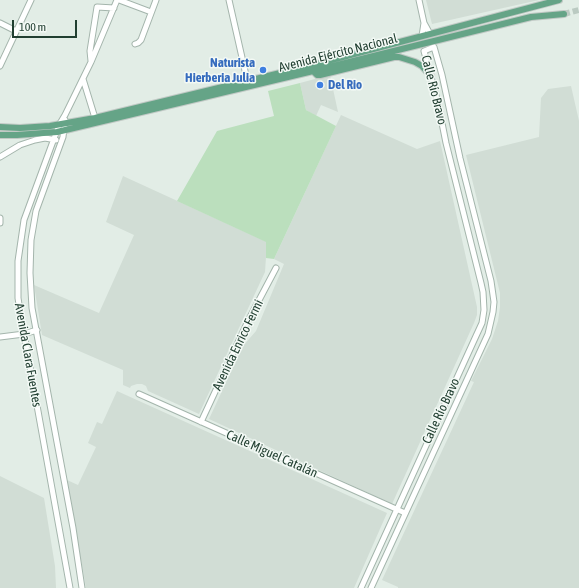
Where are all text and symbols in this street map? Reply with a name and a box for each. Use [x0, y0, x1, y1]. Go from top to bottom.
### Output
scale bar [14, 12, 79, 38]
text: 100 m [19, 20, 46, 34]
street label: Avenida Ejército Nacional [277, 31, 399, 75]
street label: Calle Río Bravo [418, 54, 450, 126]
place label: Naturista Hierberia Julia [185, 55, 255, 86]
marker: Naturista Hierberia Julia [258, 65, 268, 75]
place label: Del Rio [328, 77, 362, 93]
marker: Del Rio [315, 80, 325, 90]
street label: Avenida Enrico Fermi [209, 297, 267, 393]
street label: Avenida Clara Fuentes [11, 302, 45, 408]
street label: Calle Río Bravo [419, 376, 463, 446]
street label: Calle Miguel Catalán [224, 427, 320, 481]

